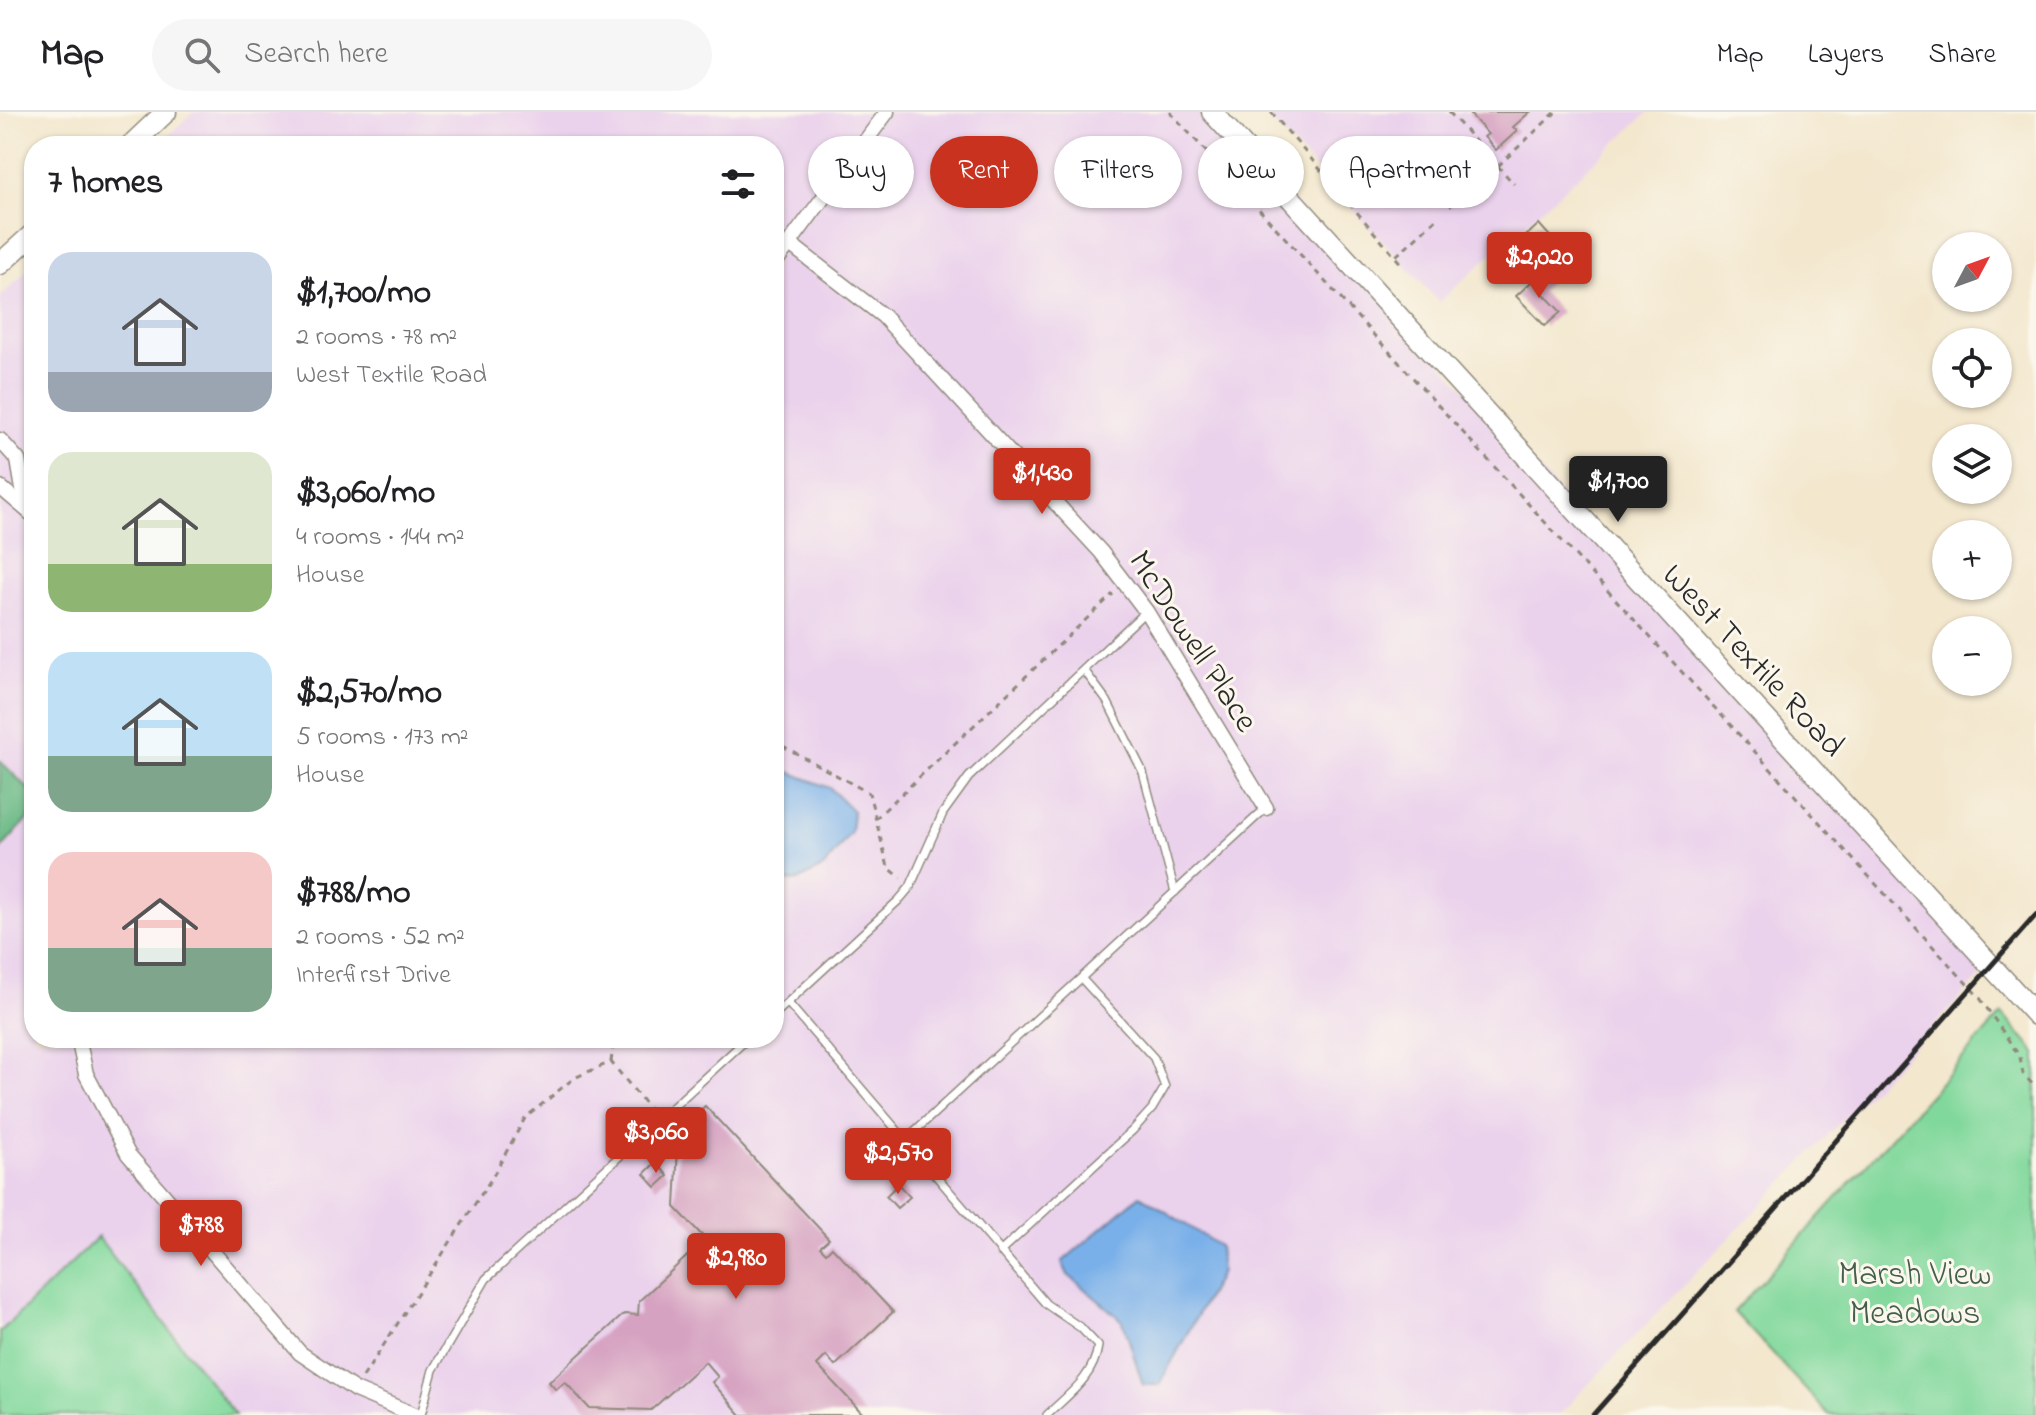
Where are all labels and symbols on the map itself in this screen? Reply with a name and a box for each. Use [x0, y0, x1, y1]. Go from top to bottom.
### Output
pin: $2,020 [1474, 232, 1604, 300]
north arrow [1932, 232, 2012, 312]
pin: $1,430 [977, 448, 1107, 516]
pin: $1,700 [1553, 456, 1683, 524]
street label: McDowell Place [1114, 541, 1270, 744]
street label: West Textile Road [1649, 553, 1856, 770]
pin: $3,060 [591, 1107, 721, 1175]
pin: $2,570 [833, 1128, 963, 1196]
pin: $788 [154, 1200, 248, 1268]
pin: $2,980 [671, 1233, 801, 1301]
park label: Marsh View Meadows [1839, 1251, 1991, 1340]

